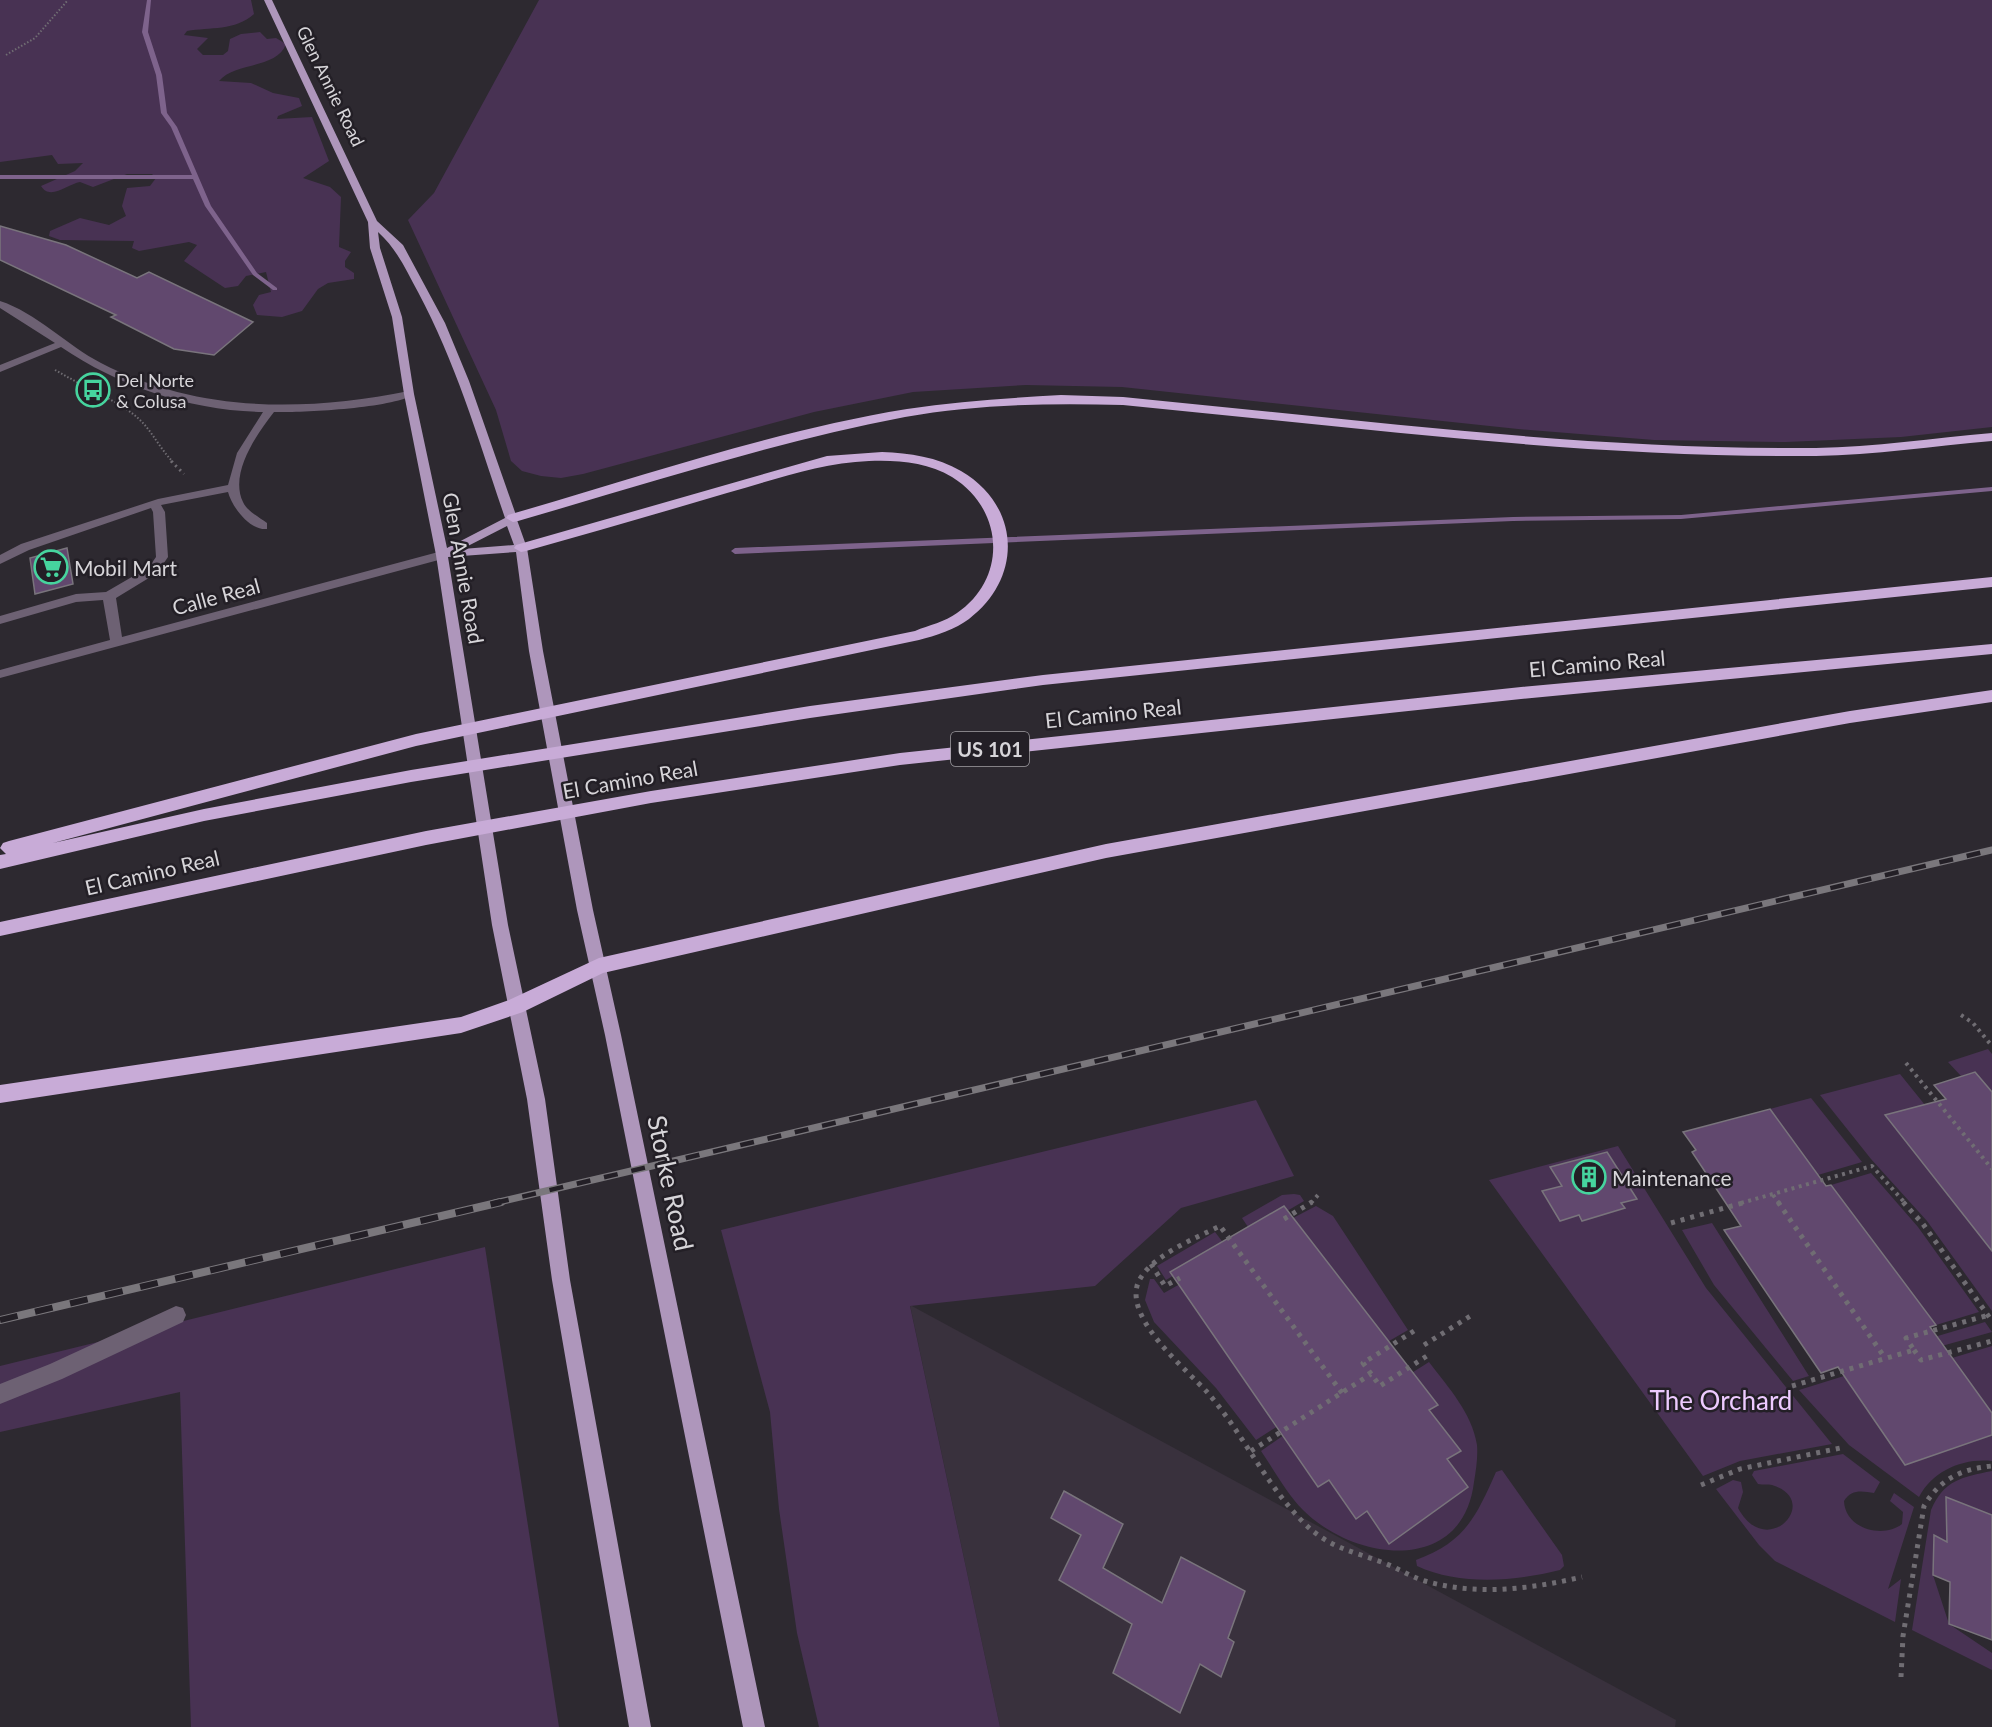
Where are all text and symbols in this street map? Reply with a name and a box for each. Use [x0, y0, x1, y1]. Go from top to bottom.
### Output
street label: Glen Annie Road [292, 22, 370, 150]
place label: Del Norte & Colusa [116, 369, 194, 412]
bus stop icon: Del Norte & Colusa [75, 372, 111, 408]
street label: Glen Annie Road [438, 490, 490, 646]
supermarket icon: Mobil Mart [33, 549, 69, 585]
place label: Mobil Mart [74, 555, 177, 580]
street label: Calle Real [169, 572, 263, 620]
street label: El Camino Real [1528, 645, 1666, 681]
street label: El Camino Real [1044, 693, 1182, 733]
road number: US 101 [951, 732, 1029, 766]
street label: El Camino Real [560, 755, 700, 803]
street label: El Camino Real [82, 844, 222, 900]
street label: Storke Road [641, 1112, 701, 1254]
building icon: Maintenance [1571, 1159, 1607, 1195]
place label: Maintenance [1612, 1165, 1732, 1190]
park label: The Orchard [1650, 1384, 1792, 1416]

